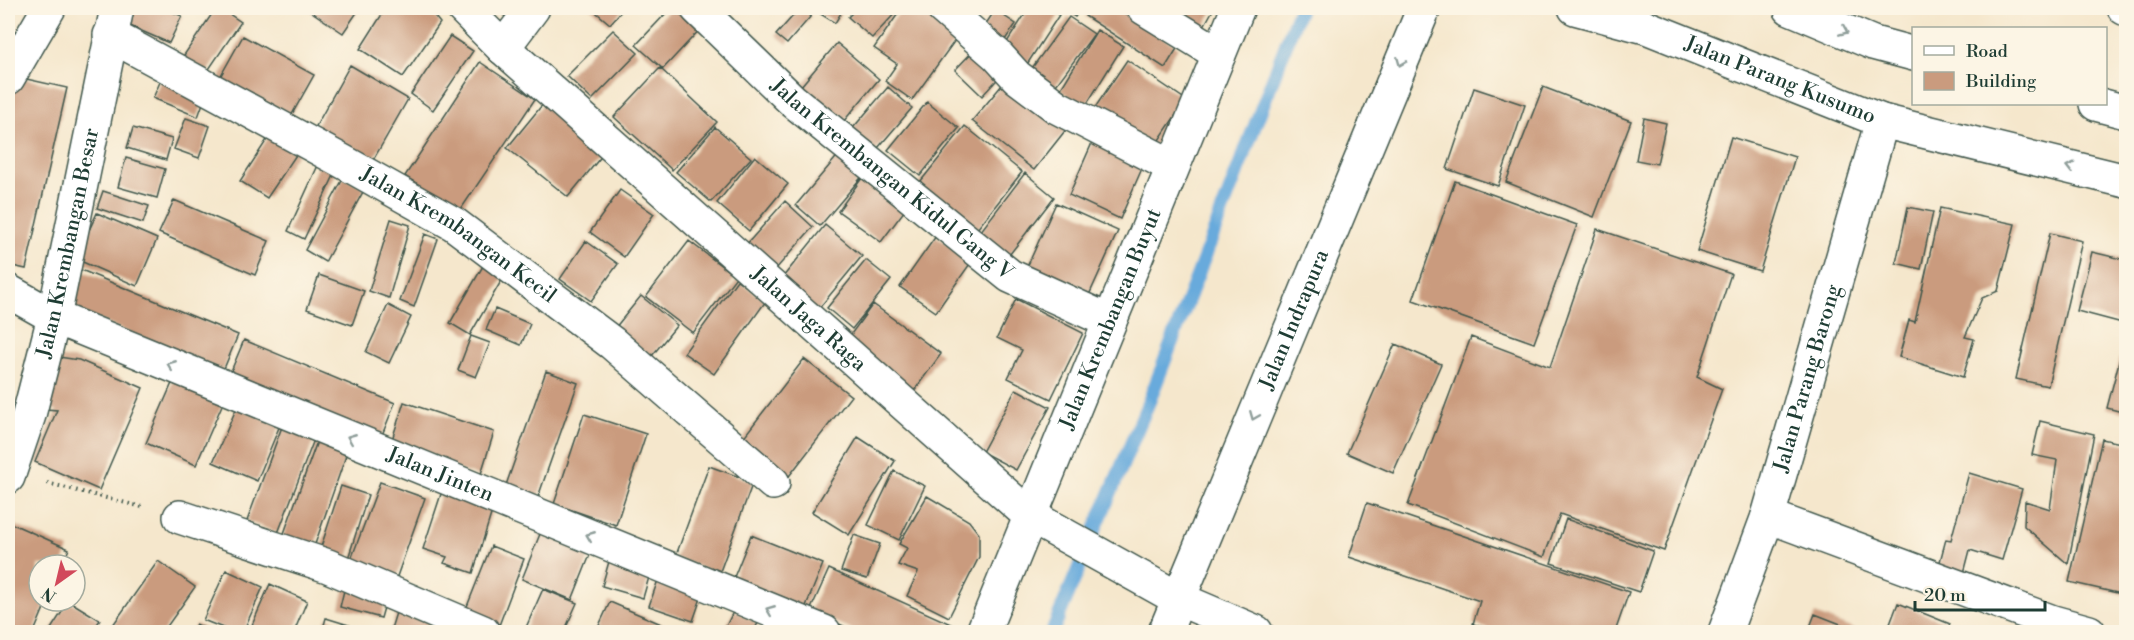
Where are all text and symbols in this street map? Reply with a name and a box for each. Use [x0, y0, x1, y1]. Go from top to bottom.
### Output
one-way arrow [1838, 23, 1849, 35]
legend [1912, 27, 2107, 105]
street label: Jalan Parang Kusumo [1680, 30, 1880, 130]
text: Road [1966, 40, 2009, 63]
one-way arrow [1396, 55, 1408, 66]
text: Building [1965, 70, 2037, 93]
street label: Jalan Krembangan Kidul Gang V [764, 73, 1019, 287]
street label: Jalan Krembangan Besar [31, 126, 105, 362]
street label: Jalan Krembangan Kecil [355, 161, 561, 309]
one-way arrow [2065, 162, 2075, 175]
street label: Jalan Krembangan Buyut [1054, 204, 1168, 434]
street label: Jalan Indrapura [1254, 246, 1335, 395]
street label: Jalan Jaga Raga [744, 260, 872, 378]
street label: Jalan Parang Barong [1768, 281, 1847, 476]
one-way arrow [166, 360, 177, 372]
one-way arrow [1250, 410, 1262, 421]
one-way arrow [347, 433, 358, 445]
street label: Jalan Jinten [382, 441, 498, 509]
one-way arrow [585, 531, 596, 543]
north arrow [27, 553, 87, 613]
scale bar [1915, 574, 2046, 612]
text: N [38, 583, 60, 606]
text: 20 m [1924, 584, 1966, 607]
one-way arrow [766, 605, 777, 617]

